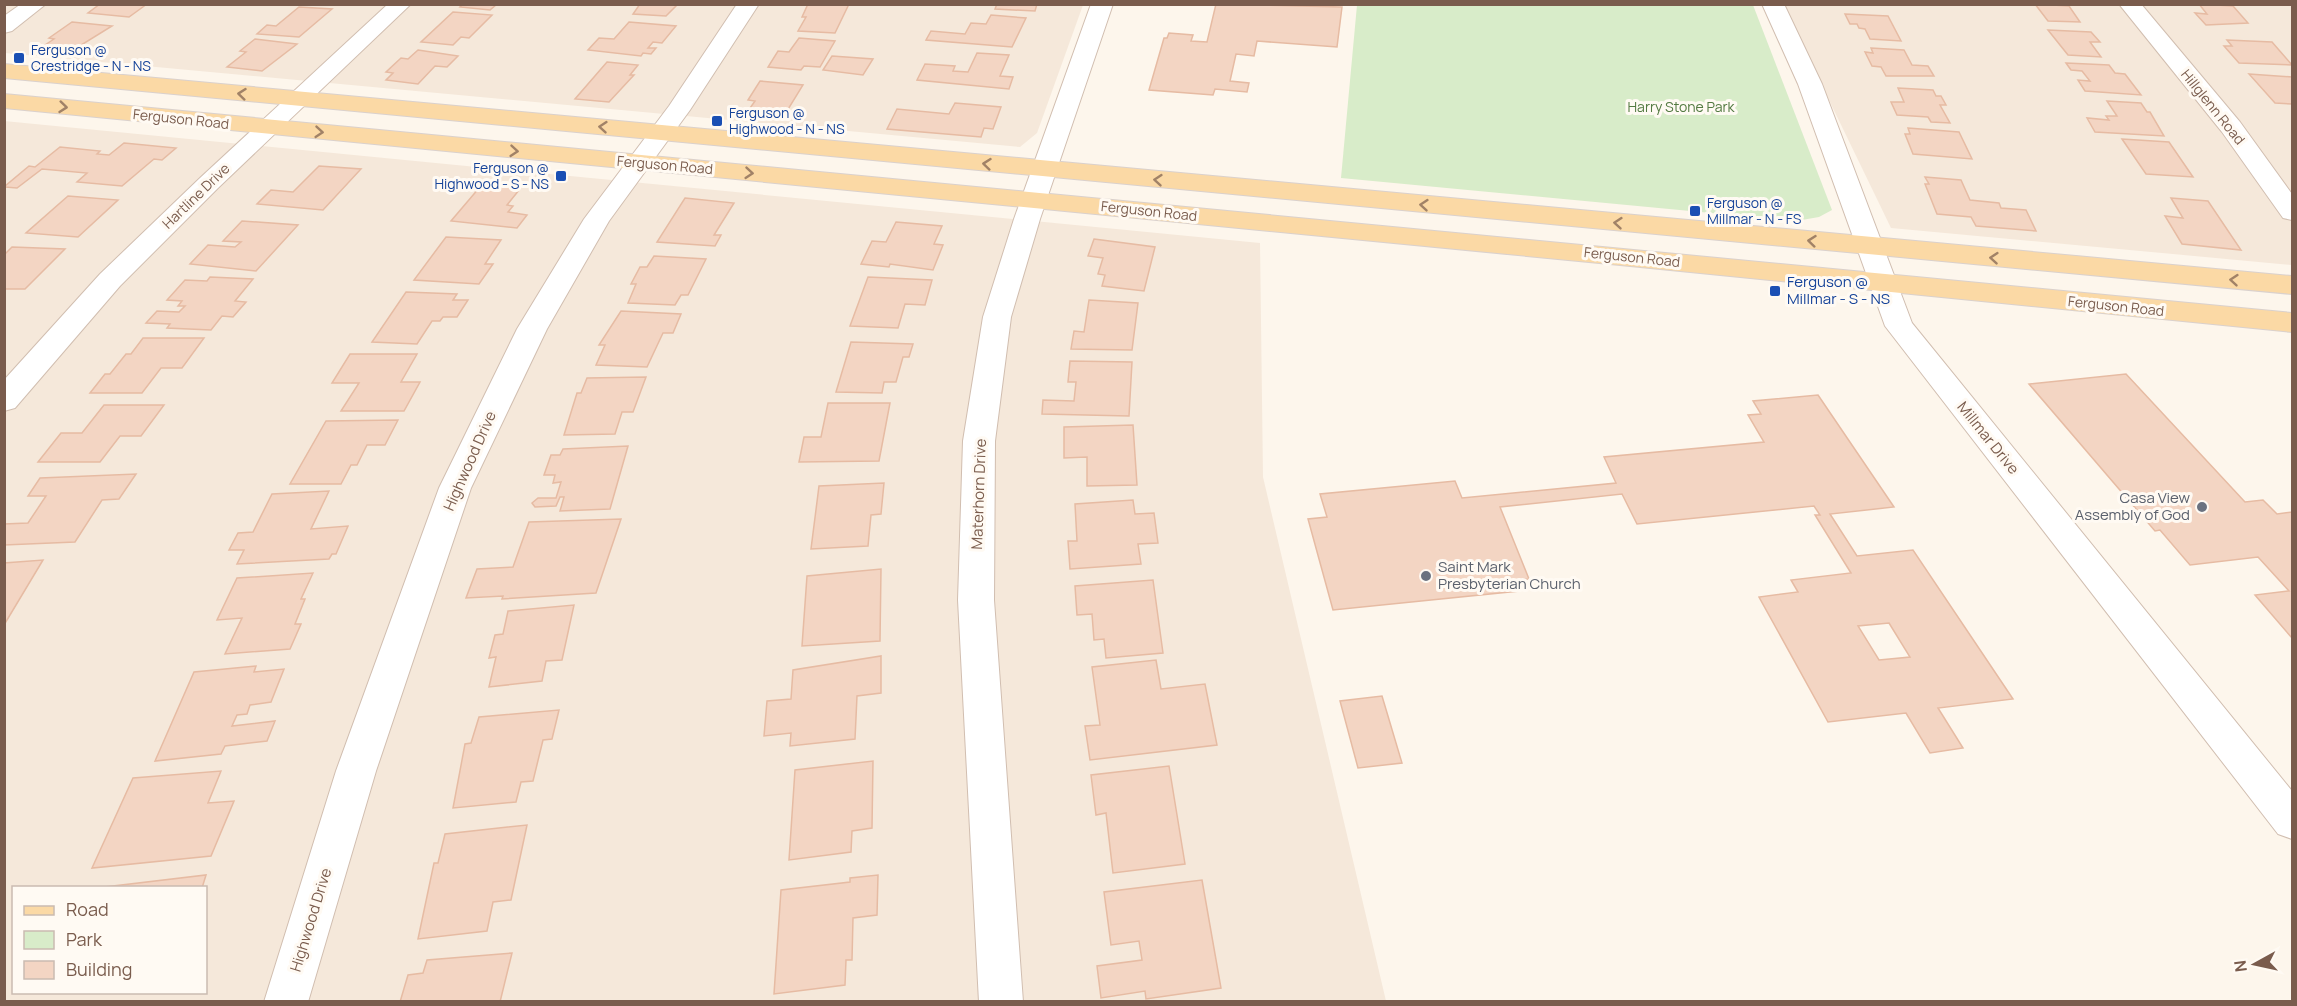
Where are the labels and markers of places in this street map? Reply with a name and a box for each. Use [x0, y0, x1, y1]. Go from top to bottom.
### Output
place label: Ferguson @ Crestridge - N - NS [31, 40, 151, 75]
marker: Ferguson @ Crestridge - N - NS [12, 51, 26, 65]
place label: Ferguson @ Highwood - N - NS [729, 103, 845, 138]
marker: Ferguson @ Highwood - N - NS [710, 114, 724, 128]
place label: Ferguson @ Highwood - S - NS [434, 158, 549, 193]
marker: Ferguson @ Highwood - S - NS [554, 169, 568, 183]
place label: Ferguson @ Millmar - N - FS [1707, 193, 1802, 228]
marker: Ferguson @ Millmar - N - FS [1688, 204, 1702, 218]
place label: Ferguson @ Millmar - S - NS [1787, 271, 1890, 309]
marker: Ferguson @ Millmar - S - NS [1768, 284, 1782, 298]
place label: Casa View Assembly of God [2075, 487, 2190, 525]
marker: Casa View Assembly of God [2195, 500, 2209, 514]
place label: Saint Mark Presbyterian Church [1438, 556, 1581, 594]
marker: Saint Mark Presbyterian Church [1419, 569, 1433, 583]

